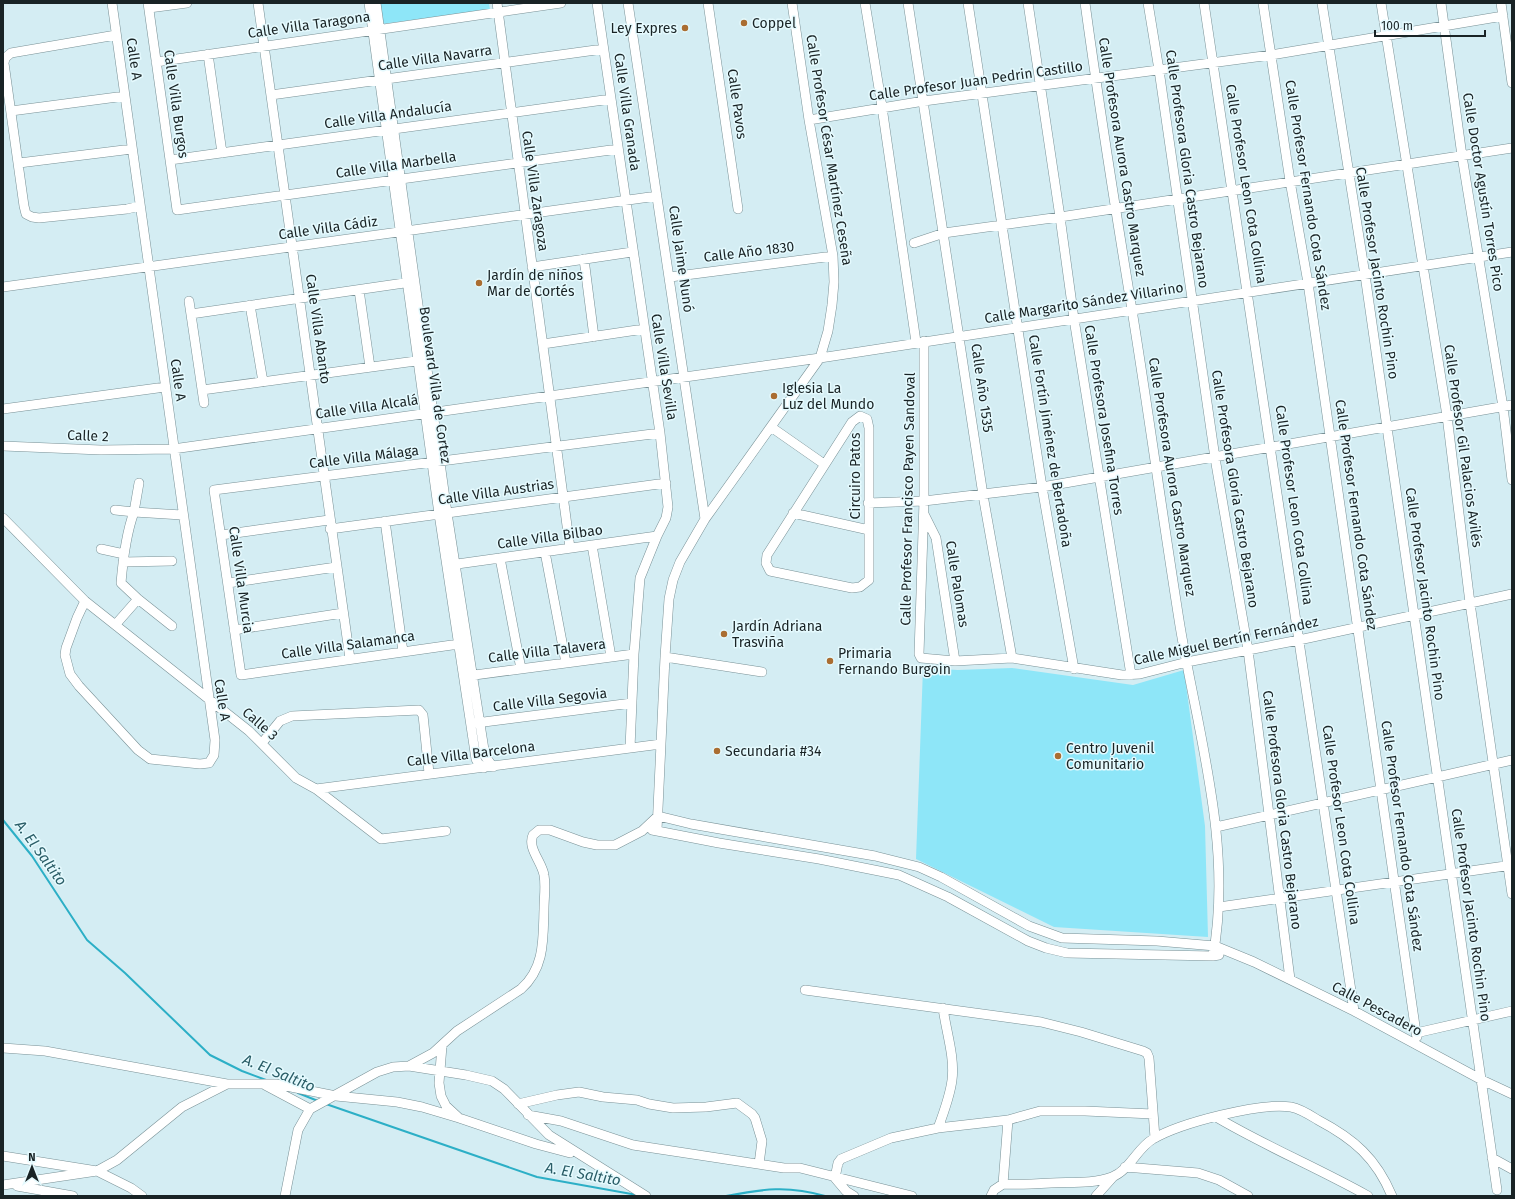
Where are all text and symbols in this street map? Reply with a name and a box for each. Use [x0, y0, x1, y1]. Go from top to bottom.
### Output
street label: Calle Villa Taragona [247, 8, 371, 42]
scale bar [1375, 12, 1485, 38]
place label: Coppel [752, 15, 796, 32]
marker: Coppel [739, 18, 749, 28]
text: 100 m [1381, 19, 1413, 33]
place label: Ley Expres [610, 20, 677, 37]
marker: Ley Expres [680, 23, 690, 33]
street label: Calle Profesor César Martínez Ceseña [802, 33, 856, 267]
street label: Calle Profesora Aurora Castro Marquez [1095, 36, 1149, 278]
street label: Calle A [123, 37, 145, 81]
street label: Calle Villa Navarra [377, 42, 493, 74]
street label: Calle Villa Burgos [160, 49, 192, 160]
street label: Calle Profesora Gloria Castro Bejarano [1162, 49, 1212, 289]
street label: Calle Villa Granada [610, 52, 644, 172]
street label: Calle Profesor Juan Pedrin Castillo [868, 58, 1084, 104]
street label: Calle Pavos [724, 68, 750, 141]
street label: Calle Profesor Fernando Cota Sández [1281, 79, 1335, 311]
street label: Calle Profesor Leon Cota Collina [1222, 83, 1270, 285]
street label: Calle Doctor Agustín Torres Pico [1459, 91, 1507, 293]
street label: Calle Villa Andalucía [323, 98, 453, 132]
street label: Calle Villa Zaragoza [518, 130, 552, 252]
street label: Calle Villa Marbella [335, 148, 457, 182]
street label: Calle Profesor Jacinto Rochin Pino [1352, 166, 1402, 380]
street label: Calle Jaime Nunó [665, 204, 697, 314]
street label: Calle Villa Cádiz [277, 213, 379, 243]
street label: Calle Año 1830 [703, 238, 796, 266]
place label: Jardín de niños Mar de Cortés [487, 267, 584, 300]
street label: Calle Villa Abanto [302, 273, 334, 385]
marker: Jardín de niños Mar de Cortés [474, 278, 484, 288]
street label: Calle Margarito Sández Villarino [983, 279, 1185, 327]
street label: Boulevard Villa de Cortez [416, 305, 454, 465]
street label: Calle Villa Sevilla [647, 313, 681, 421]
street label: Calle Profesora Josefina Torres [1081, 324, 1127, 517]
street label: Calle Fortín Jiménez de Bertadoña [1025, 333, 1075, 549]
street label: Calle Año 1535 [967, 342, 997, 434]
street label: Calle Profesor Gil Palacios Avilés [1440, 343, 1486, 549]
street label: Calle Profesora Aurora Castro Marquez [1145, 356, 1199, 598]
street label: Calle A [167, 358, 189, 402]
street label: Calle Profesora Gloria Castro Bejarano [1208, 369, 1262, 609]
street label: Calle Profesor Francisco Payen Sandoval [897, 372, 919, 626]
place label: Iglesia La Luz del Mundo [782, 380, 874, 413]
street label: Calle Villa Alcalá [315, 391, 419, 423]
marker: Iglesia La Luz del Mundo [769, 391, 779, 401]
street label: Calle Profesor Fernando Cota Sández [1331, 399, 1381, 631]
street label: Calle Profesor Leon Cota Collina [1272, 404, 1316, 606]
street label: Calle 2 [67, 427, 109, 445]
street label: Circuiro Patos [847, 432, 864, 519]
street label: Calle Villa Málaga [308, 442, 420, 472]
street label: Calle Villa Austrias [437, 475, 556, 509]
street label: Calle Profesor Jacinto Rochin Pino [1402, 486, 1448, 702]
street label: Calle Villa Bilbao [496, 521, 604, 553]
street label: Calle Villa Murcia [225, 525, 257, 635]
street label: Calle Palomas [942, 539, 972, 629]
street label: Calle Miguel Bertín Fernández [1132, 613, 1320, 669]
place label: Jardín Adriana Trasviña [732, 618, 822, 651]
street label: Calle Villa Salamanca [280, 627, 416, 663]
marker: Jardín Adriana Trasviña [719, 629, 729, 639]
street label: Calle Villa Talavera [487, 635, 607, 667]
place label: Primaria Fernando Burgoin [838, 645, 951, 678]
marker: Primaria Fernando Burgoin [825, 656, 835, 666]
street label: Calle A [210, 678, 234, 722]
street label: Calle Villa Segovia [492, 685, 608, 715]
street label: Calle Profesora Gloria Castro Bejarano [1259, 689, 1305, 931]
street label: Calle 3 [239, 704, 281, 744]
street label: Calle Profesor Fernando Cota Sández [1377, 720, 1427, 952]
street label: Calle Profesor Leon Cota Collina [1319, 724, 1363, 926]
street label: Calle Villa Barcelona [406, 738, 536, 770]
place label: Centro Juvenil Comunitario [1066, 740, 1154, 773]
place label: Secundaria #34 [725, 743, 822, 760]
marker: Secundaria #34 [712, 746, 722, 756]
marker: Centro Juvenil Comunitario [1053, 751, 1063, 761]
street label: Calle Profesor Jacinto Rochin Pino [1448, 807, 1494, 1023]
water label: A. El Saltito [11, 816, 71, 889]
street label: Calle Pescadero [1329, 978, 1425, 1040]
water label: A. El Saltito [239, 1050, 318, 1096]
north arrow [12, 1147, 52, 1187]
text: N [28, 1151, 36, 1164]
water label: A. El Saltito [543, 1158, 622, 1189]

